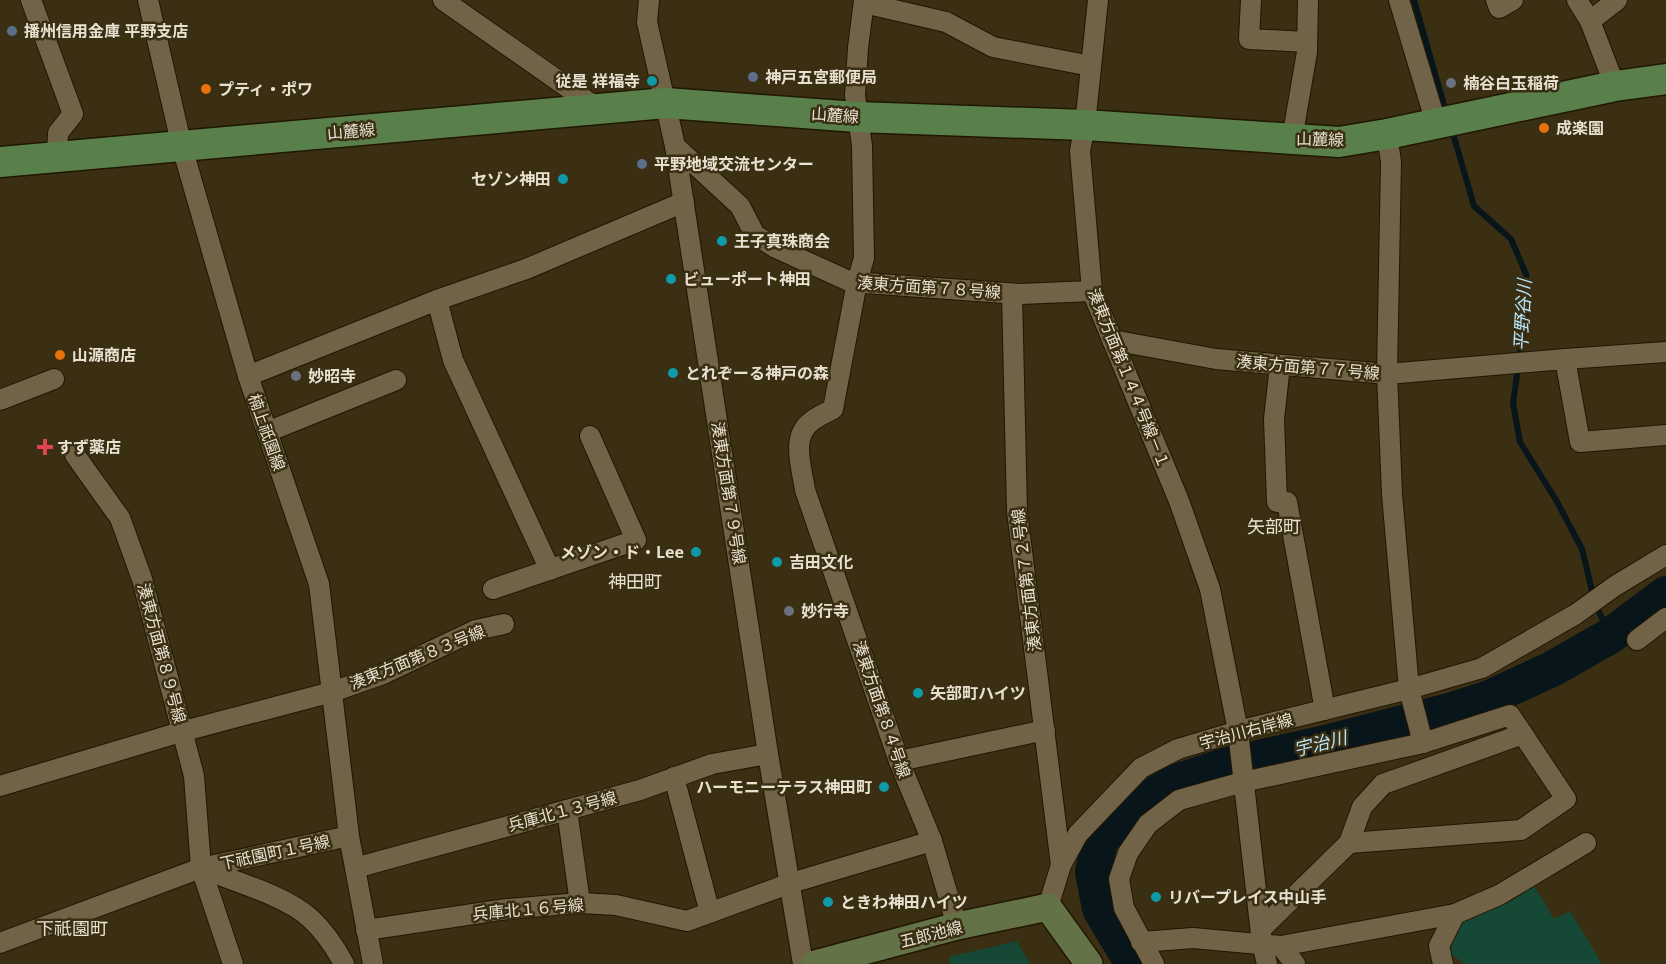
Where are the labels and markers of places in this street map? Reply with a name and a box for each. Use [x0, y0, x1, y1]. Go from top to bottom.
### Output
place label: 播州信用金庫 平野支店 [24, 20, 188, 42]
marker: 播州信用金庫 平野支店 [5, 24, 19, 38]
place label: 神戸五宮郵便局 [765, 66, 877, 88]
place label: 従是 祥福寺 [556, 70, 640, 92]
marker: 神戸五宮郵便局 [746, 70, 760, 84]
place label: 楠谷白玉稲荷 [1463, 72, 1559, 94]
marker: 従是 祥福寺 [645, 74, 659, 88]
marker: 楠谷白玉稲荷 [1444, 76, 1458, 90]
place label: プティ・ポワ [218, 78, 313, 100]
marker: プティ・ポワ [199, 82, 213, 96]
place label: 成楽園 [1556, 117, 1604, 139]
marker: 成楽園 [1537, 121, 1551, 135]
place label: 平野地域交流センター [654, 153, 814, 175]
marker: 平野地域交流センター [635, 157, 649, 171]
place label: セゾン神田 [471, 168, 551, 190]
marker: セゾン神田 [556, 172, 570, 186]
place label: 王子真珠商会 [734, 230, 830, 252]
marker: 王子真珠商会 [715, 234, 729, 248]
place label: ビューポート神田 [683, 268, 811, 290]
marker: ビューポート神田 [664, 272, 678, 286]
place label: 山源商店 [72, 344, 136, 366]
marker: 山源商店 [53, 348, 67, 362]
place label: とれぞーる神戸の森 [685, 362, 829, 384]
place label: 妙昭寺 [308, 365, 356, 387]
marker: とれぞーる神戸の森 [666, 366, 680, 380]
marker: 妙昭寺 [289, 369, 303, 383]
place label: すず薬店 [57, 436, 121, 458]
marker: すず薬店 [38, 440, 52, 454]
place label: メゾン・ド・Lee [560, 541, 684, 563]
marker: メゾン・ド・Lee [689, 545, 703, 559]
place label: 吉田文化 [789, 551, 853, 573]
marker: 吉田文化 [770, 555, 784, 569]
place label: 妙行寺 [801, 600, 849, 622]
marker: 妙行寺 [782, 604, 796, 618]
place label: 矢部町ハイツ [930, 682, 1026, 704]
marker: 矢部町ハイツ [911, 686, 925, 700]
place label: ハーモニーテラス神田町 [696, 776, 872, 798]
marker: ハーモニーテラス神田町 [877, 780, 891, 794]
place label: リバープレイス中山手 [1168, 886, 1327, 908]
marker: リバープレイス中山手 [1149, 890, 1163, 904]
place label: ときわ神田ハイツ [840, 891, 968, 913]
marker: ときわ神田ハイツ [821, 895, 835, 909]

